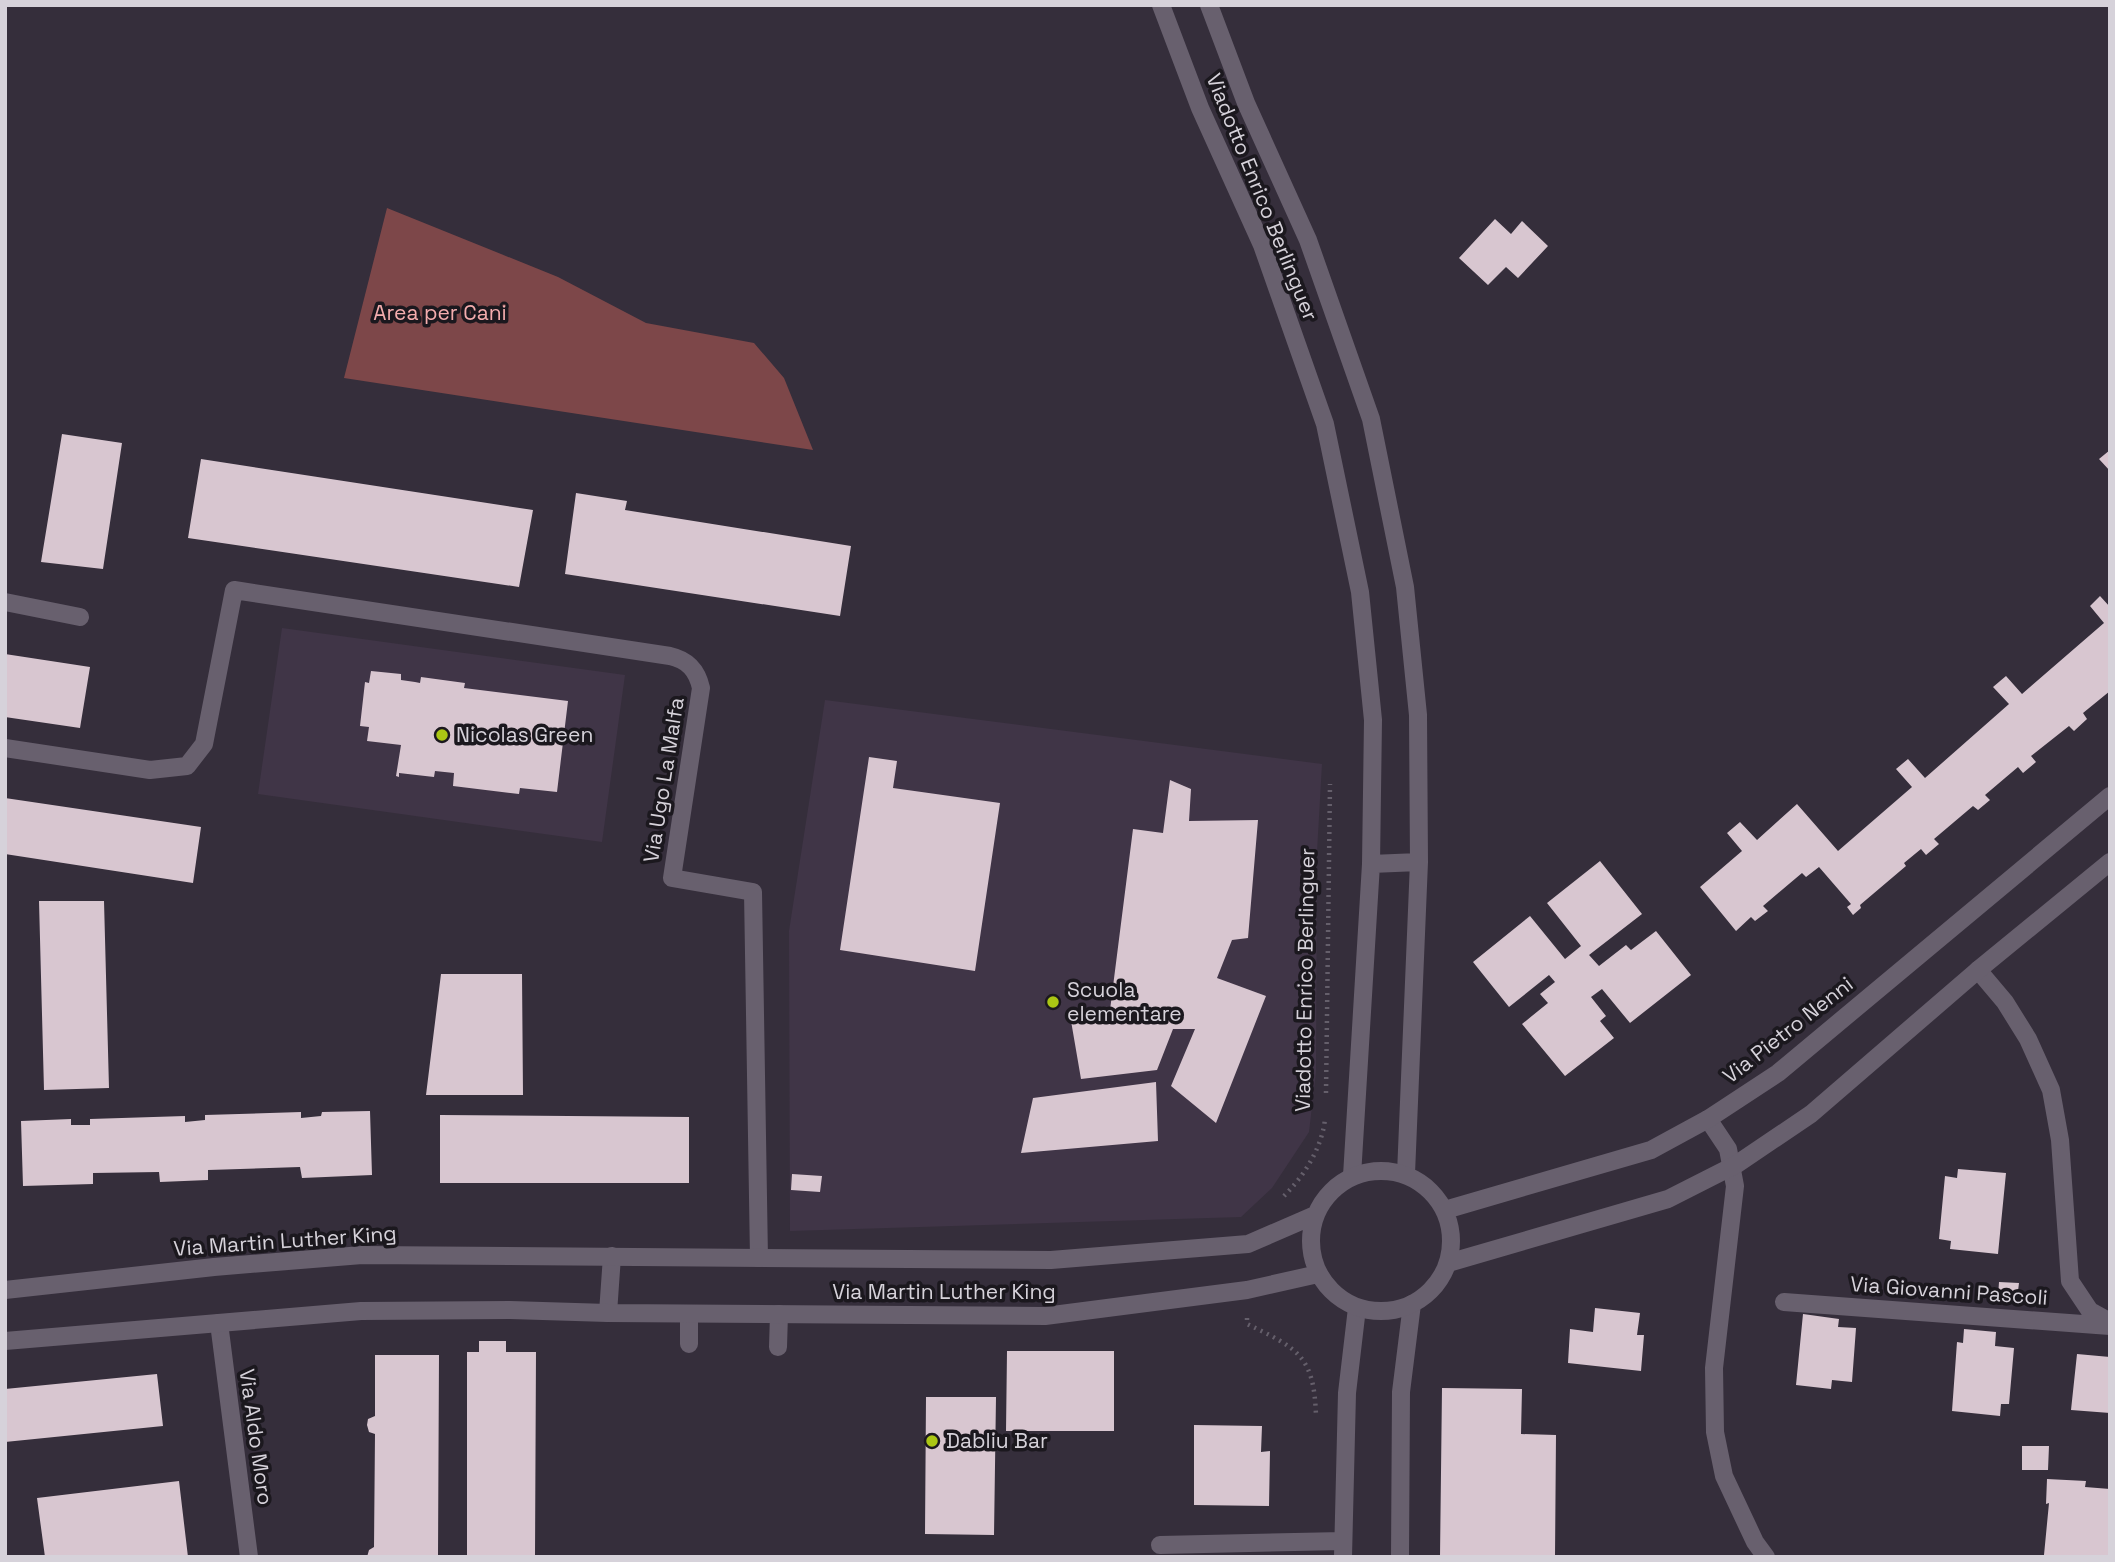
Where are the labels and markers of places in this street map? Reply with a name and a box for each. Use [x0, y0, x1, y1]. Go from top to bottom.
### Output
place label: Nicolas Green [456, 721, 593, 748]
marker: Nicolas Green [434, 727, 450, 743]
place label: Scuola elementare [1067, 976, 1182, 1027]
marker: Scuola elementare [1045, 994, 1061, 1010]
place label: Dabliu Bar [946, 1427, 1048, 1454]
marker: Dabliu Bar [924, 1433, 940, 1449]

